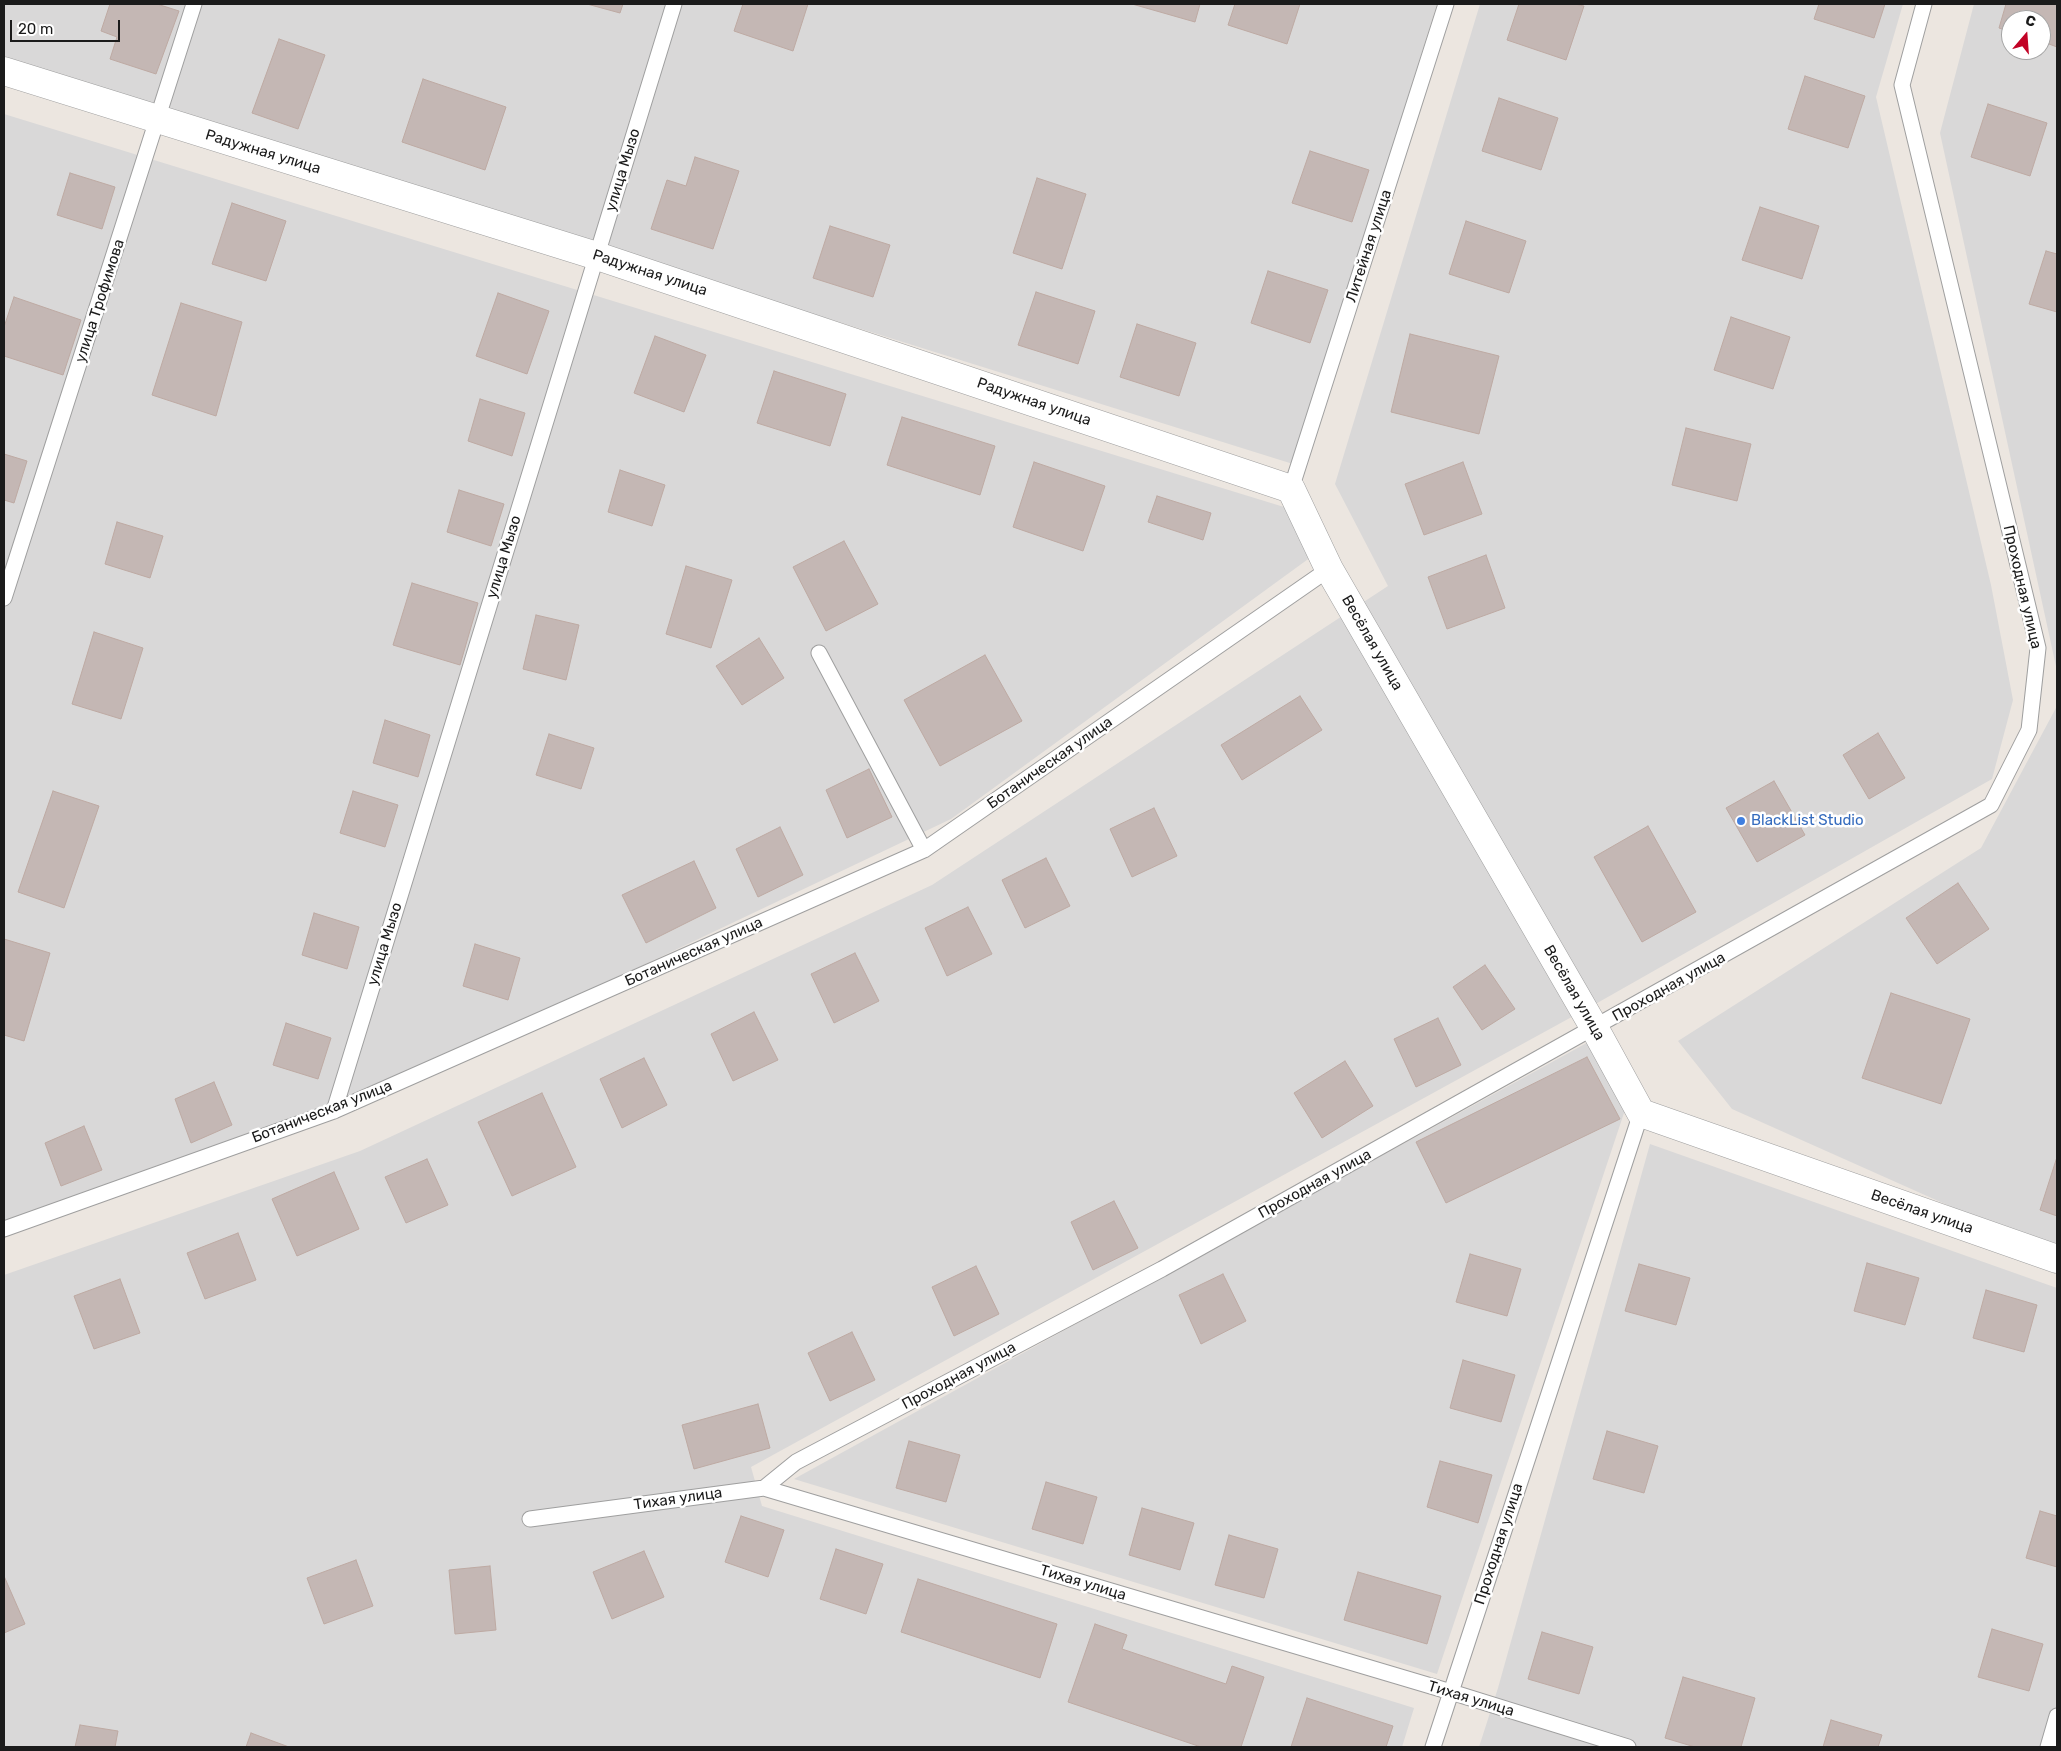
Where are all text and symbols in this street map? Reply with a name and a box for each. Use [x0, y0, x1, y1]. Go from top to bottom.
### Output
scale bar [12, 10, 122, 42]
north arrow [2001, 10, 2051, 60]
text: С [2023, 12, 2038, 31]
text: 20 m [18, 20, 53, 38]
street label: Радужная улица [203, 126, 323, 178]
street label: улица Мызо [602, 126, 644, 214]
street label: Литейная улица [1342, 187, 1396, 305]
street label: улица Трофимова [72, 237, 128, 365]
street label: Радужная улица [590, 246, 710, 300]
street label: Радужная улица [975, 374, 1093, 430]
street label: улица Мызо [483, 513, 525, 601]
street label: Проходная улица [1999, 523, 2045, 651]
street label: Весёлая улица [1337, 592, 1407, 694]
street label: Ботаническая улица [984, 713, 1116, 813]
place label: BlackList Studio [1751, 812, 1864, 830]
marker: BlackList Studio [1735, 815, 1747, 827]
street label: улица Мызо [364, 900, 406, 988]
street label: Ботаническая улица [622, 914, 766, 990]
street label: Весёлая улица [1539, 942, 1609, 1044]
street label: Проходная улица [1609, 948, 1729, 1026]
street label: Ботаническая улица [249, 1077, 395, 1147]
street label: Проходная улица [1255, 1145, 1375, 1223]
street label: Весёлая улица [1868, 1186, 1976, 1238]
street label: Проходная улица [899, 1338, 1019, 1414]
street label: Проходная улица [1471, 1481, 1527, 1607]
street label: Тихая улица [633, 1484, 723, 1514]
street label: Тихая улица [1038, 1561, 1128, 1605]
street label: Тихая улица [1426, 1677, 1516, 1721]

